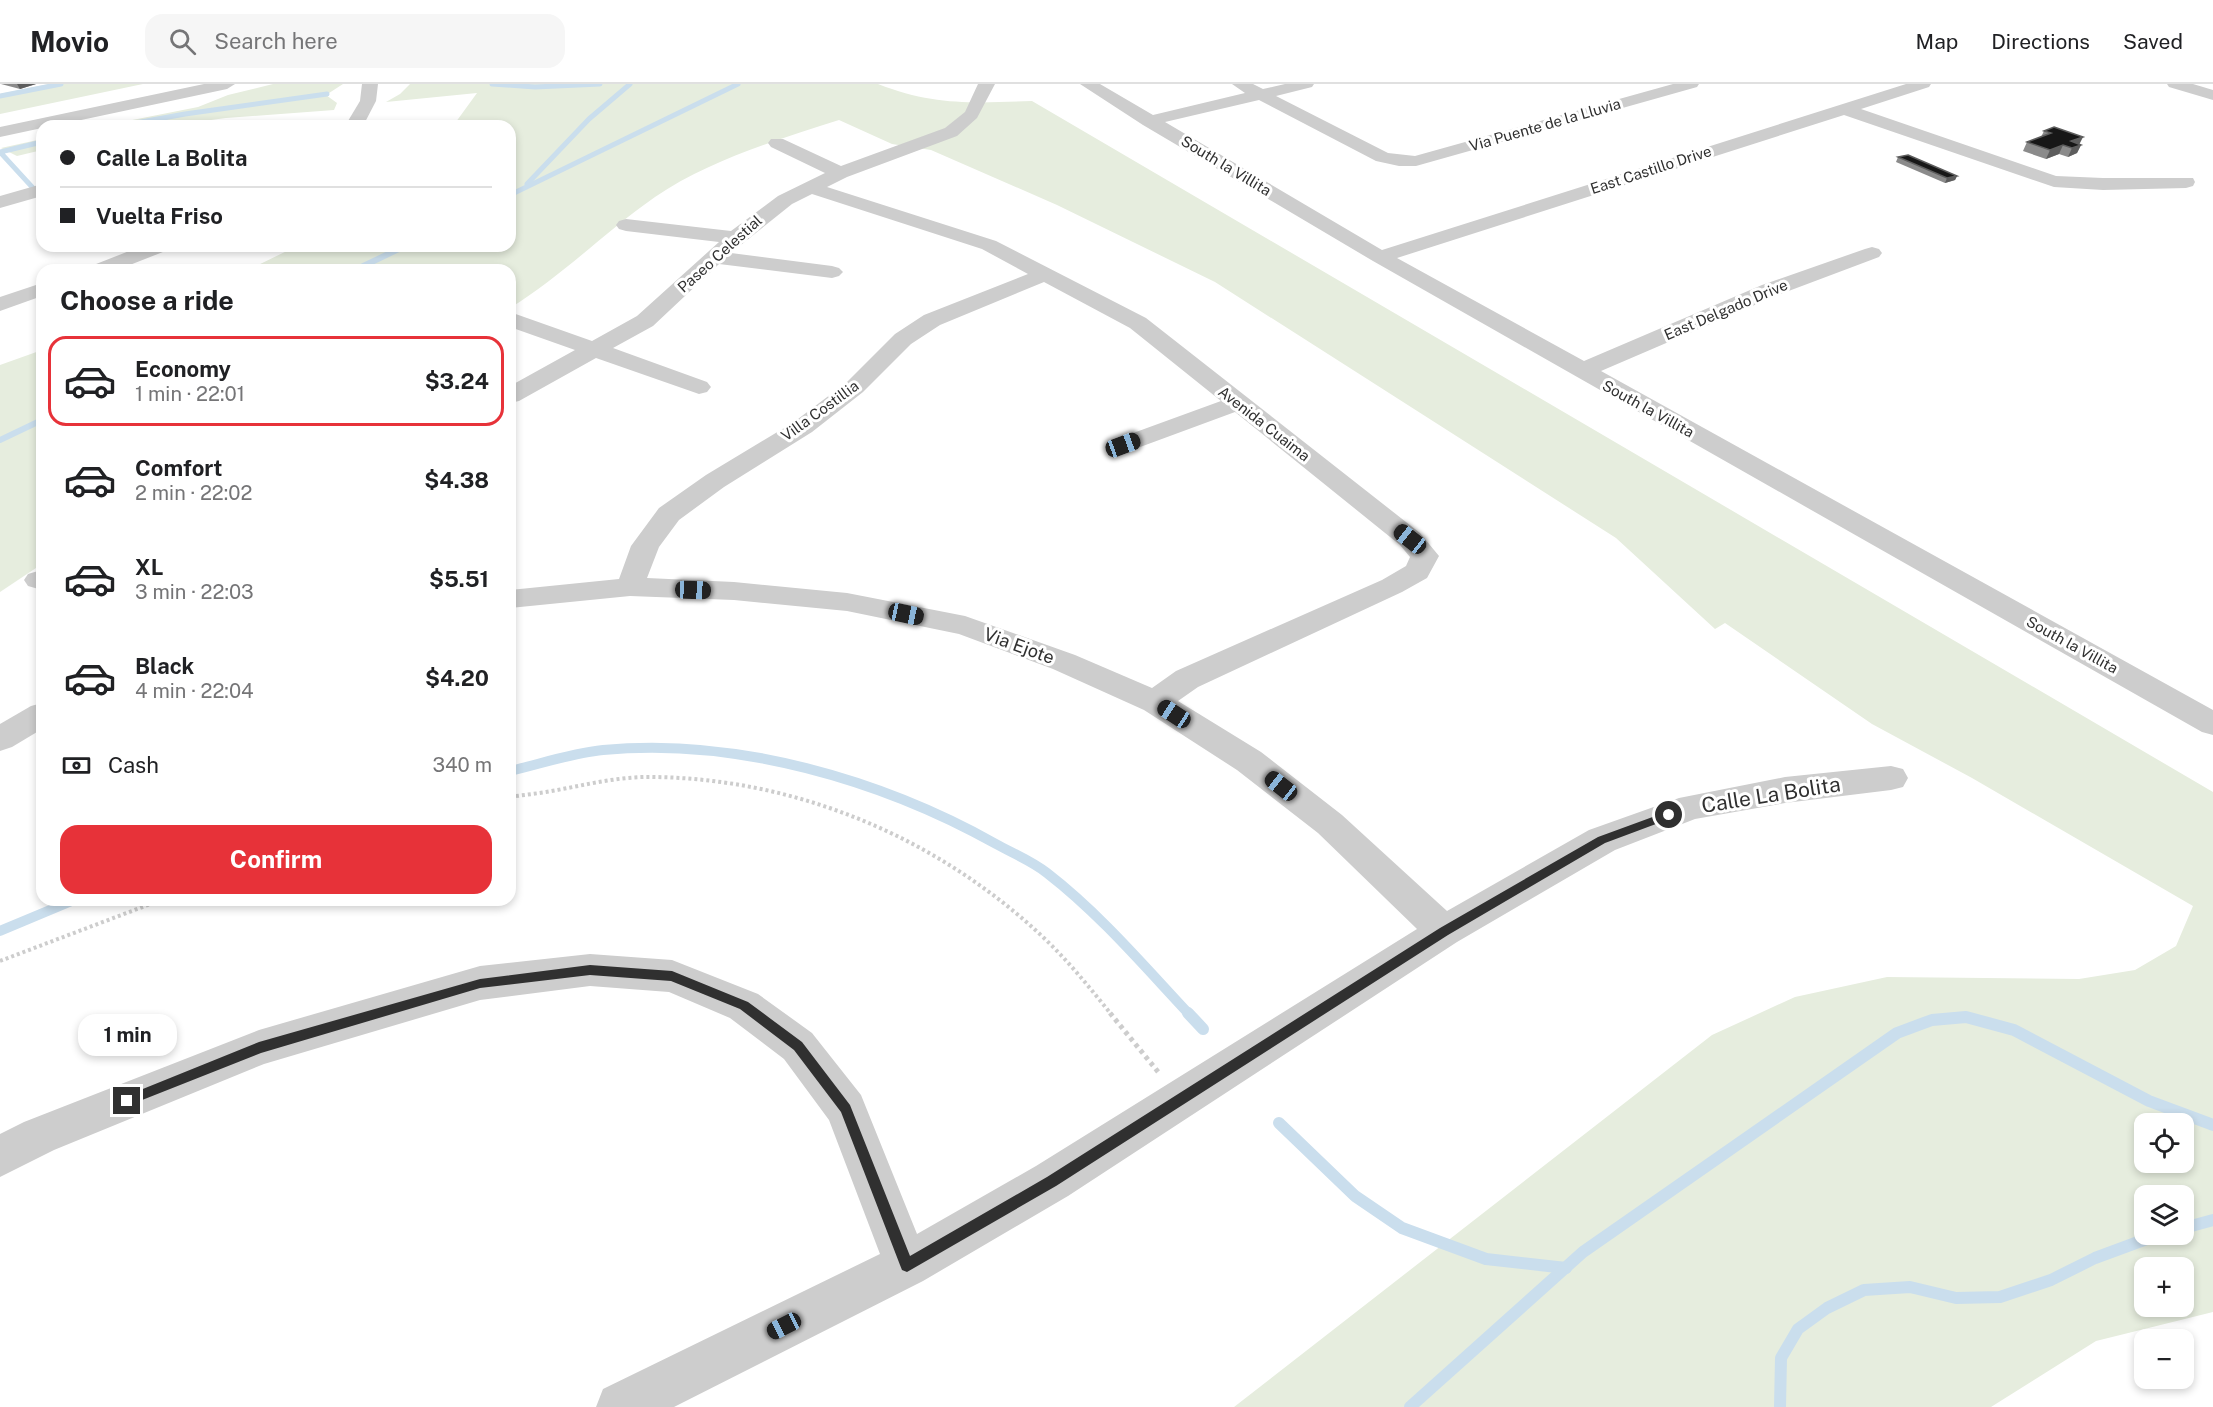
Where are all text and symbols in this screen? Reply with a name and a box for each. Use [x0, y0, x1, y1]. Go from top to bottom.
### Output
search box [145, 14, 565, 68]
text: Movio [30, 25, 109, 58]
icon: search [166, 25, 199, 58]
text: Search here [214, 28, 338, 54]
text: Map [1916, 29, 1958, 54]
text: Directions [1991, 29, 2090, 54]
text: Saved [2123, 29, 2183, 54]
street label: Via Puente de la Lluvia [1467, 95, 1623, 154]
street label: South la Villita [1178, 132, 1274, 199]
street label: East Castillo Drive [1588, 142, 1714, 197]
text: Calle La Bolita [96, 145, 247, 171]
text: Vuelta Friso [96, 203, 223, 229]
street label: Paseo Celestial [674, 212, 765, 296]
street label: East Delgado Drive [1662, 276, 1790, 343]
text: Choose a ride [60, 284, 234, 316]
icon: car [63, 354, 117, 408]
text: Economy [135, 356, 231, 382]
text: $3.24 [425, 368, 489, 394]
street label: South la Villita [1600, 376, 1697, 441]
street label: Villa Costillia [778, 377, 862, 444]
text: 1 min · 22:01 [135, 382, 245, 406]
street label: Avenida Cuaima [1215, 383, 1313, 465]
car [1103, 430, 1143, 460]
icon: car [63, 453, 117, 507]
text: Comfort [135, 455, 222, 481]
text: $4.38 [424, 467, 489, 493]
text: 2 min · 22:02 [135, 481, 252, 505]
car [1390, 521, 1430, 557]
icon: car [63, 552, 117, 606]
text: XL [135, 554, 163, 580]
text: $5.51 [429, 566, 489, 592]
text: 3 min · 22:03 [135, 580, 254, 604]
car [675, 580, 711, 600]
car [887, 601, 925, 627]
street label: South la Villita [2024, 612, 2121, 677]
street label: Via Ejote [981, 623, 1057, 668]
icon: car [63, 651, 117, 705]
text: Black [135, 653, 194, 679]
text: $4.20 [425, 665, 489, 691]
text: 4 min · 22:04 [135, 679, 254, 703]
car [1154, 697, 1194, 731]
icon: cash [60, 749, 93, 782]
text: Cash [108, 752, 159, 778]
text: 340 m [432, 753, 492, 777]
car [1261, 768, 1301, 804]
street label: Calle La Bolita [1700, 771, 1842, 818]
route start [1655, 801, 1682, 828]
button: Confirm [60, 825, 492, 894]
callout: 1 min [78, 1014, 176, 1056]
text: 1 min [103, 1023, 152, 1047]
route end [113, 1087, 140, 1114]
map controls [2134, 1113, 2194, 1389]
button: locate [2134, 1113, 2194, 1173]
button: layers [2134, 1185, 2194, 1245]
button: + [2134, 1257, 2194, 1317]
car [764, 1310, 804, 1342]
button: − [2134, 1329, 2194, 1389]

